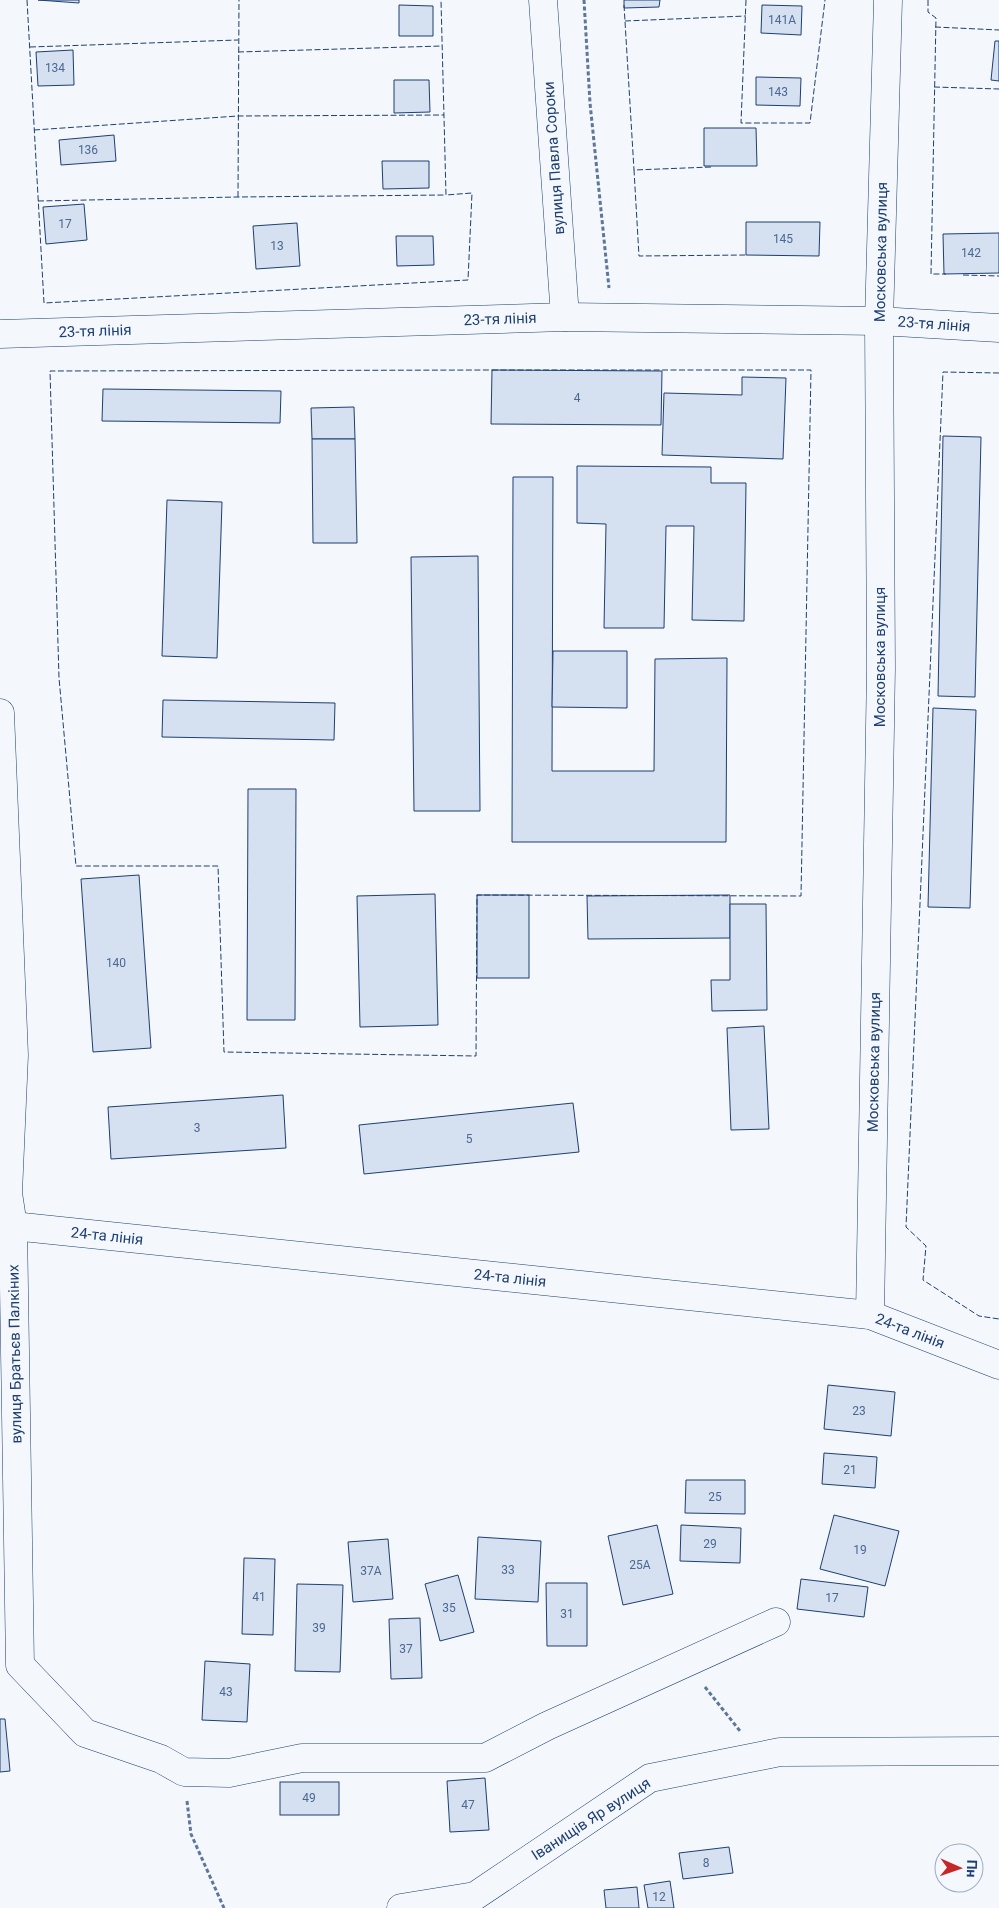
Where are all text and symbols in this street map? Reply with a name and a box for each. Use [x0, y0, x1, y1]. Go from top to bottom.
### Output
house number: 141А [768, 13, 796, 27]
house number: 134 [45, 61, 65, 75]
street label: вулиця Павла Сороки [540, 81, 568, 235]
house number: 143 [768, 85, 788, 99]
house number: 136 [78, 143, 98, 157]
street label: Московська вулиця [871, 182, 891, 322]
house number: 17 [58, 217, 72, 231]
house number: 145 [773, 232, 793, 246]
house number: 13 [270, 239, 284, 253]
house number: 142 [961, 246, 981, 260]
street label: 23-тя лінія [463, 309, 537, 329]
street label: 23-тя лінія [897, 312, 971, 336]
street label: 23-тя лінія [58, 321, 132, 341]
house number: 4 [574, 391, 581, 405]
street label: Московська вулиця [871, 587, 889, 727]
house number: 140 [106, 956, 126, 970]
street label: Московська вулиця [864, 992, 884, 1132]
house number: 3 [194, 1121, 200, 1135]
house number: 5 [466, 1132, 473, 1146]
street label: 24-та лінія [70, 1223, 144, 1249]
street label: вулиця Братьєв Палкіних [4, 1264, 26, 1444]
street label: 24-та лінія [473, 1265, 547, 1291]
street label: 24-та лінія [873, 1310, 947, 1352]
house number: 23 [852, 1404, 866, 1418]
house number: 21 [843, 1463, 857, 1477]
house number: 25 [708, 1490, 722, 1504]
house number: 29 [703, 1537, 717, 1551]
house number: 19 [853, 1543, 867, 1557]
house number: 25А [629, 1558, 651, 1572]
house number: 33 [501, 1563, 515, 1577]
house number: 37А [360, 1564, 382, 1578]
house number: 41 [252, 1590, 266, 1604]
house number: 17 [825, 1591, 839, 1605]
house number: 35 [442, 1601, 456, 1615]
house number: 31 [560, 1607, 574, 1621]
house number: 39 [312, 1621, 326, 1635]
house number: 37 [399, 1642, 413, 1656]
house number: 43 [219, 1685, 233, 1699]
street label: Іванищів Яр вулиця [528, 1774, 654, 1864]
house number: 49 [302, 1791, 316, 1805]
house number: 47 [461, 1798, 475, 1812]
north arrow [934, 1843, 984, 1893]
house number: 8 [703, 1856, 710, 1870]
text: Пн [964, 1859, 980, 1878]
house number: 12 [652, 1890, 666, 1904]

